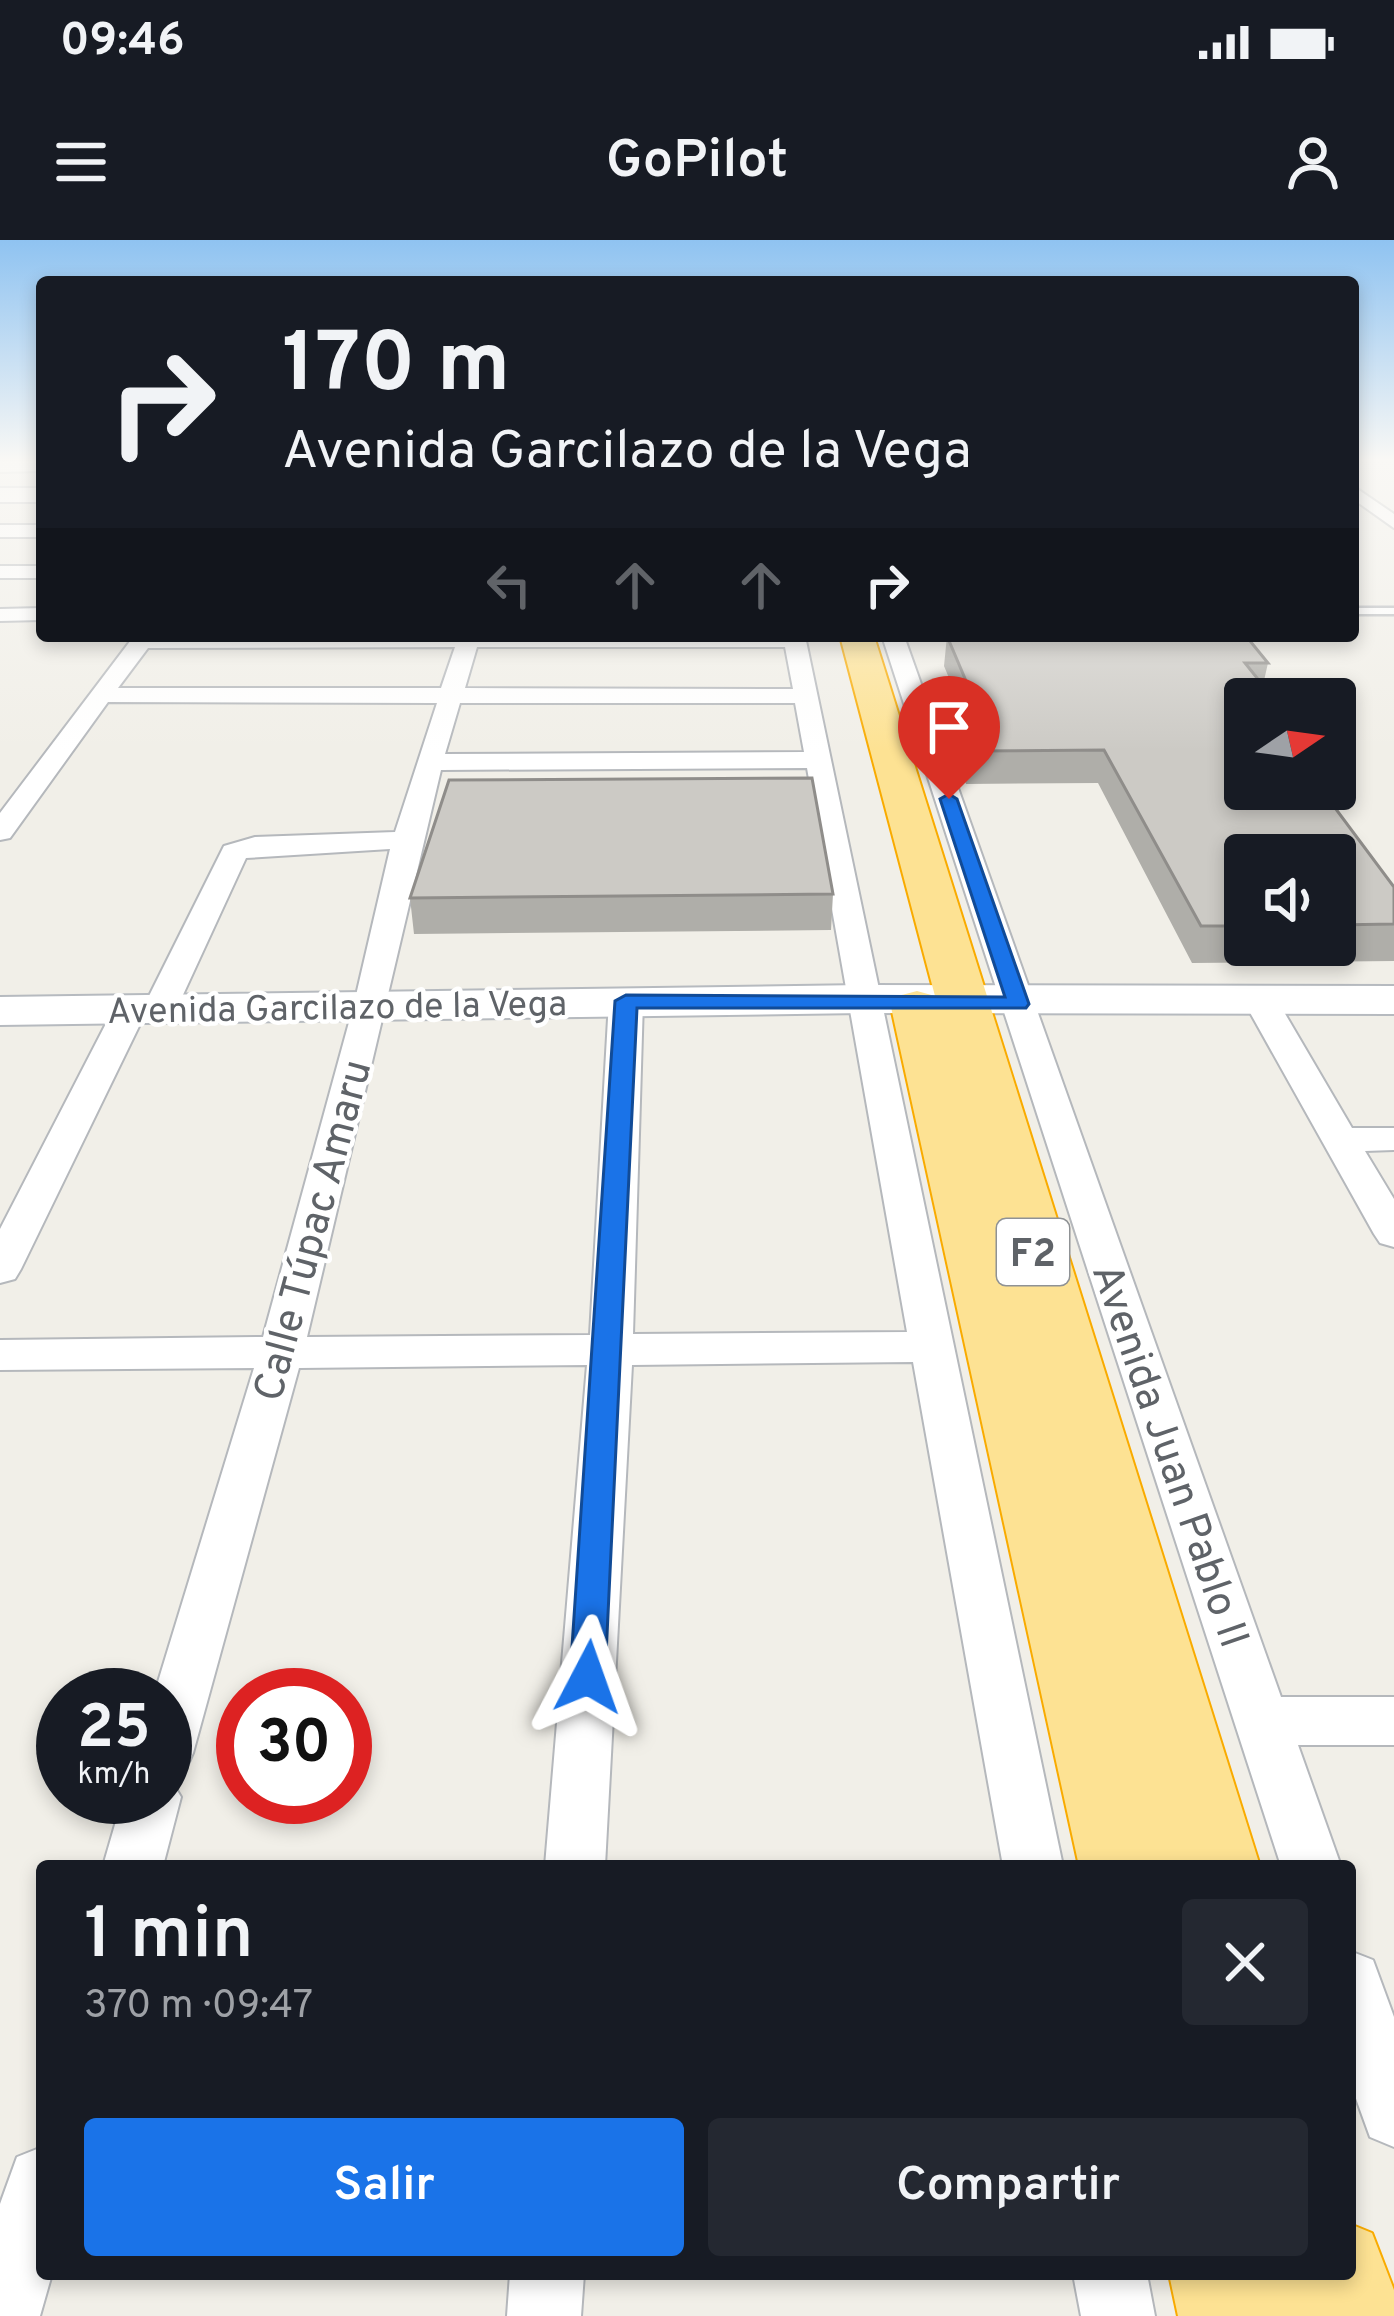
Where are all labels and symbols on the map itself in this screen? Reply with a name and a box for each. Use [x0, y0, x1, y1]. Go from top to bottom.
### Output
pin [898, 676, 1000, 799]
north arrow [1224, 678, 1356, 810]
street label: Avenida Garcilazo de la Vega [107, 983, 567, 1037]
street label: Calle Túpac Amaru [244, 1055, 386, 1408]
road number: F2 [997, 1219, 1069, 1285]
street label: Avenida Juan Pablo II [1077, 1257, 1258, 1656]
position arrow [525, 1614, 651, 1740]
speed limit sign: 30 [216, 1668, 372, 1824]

